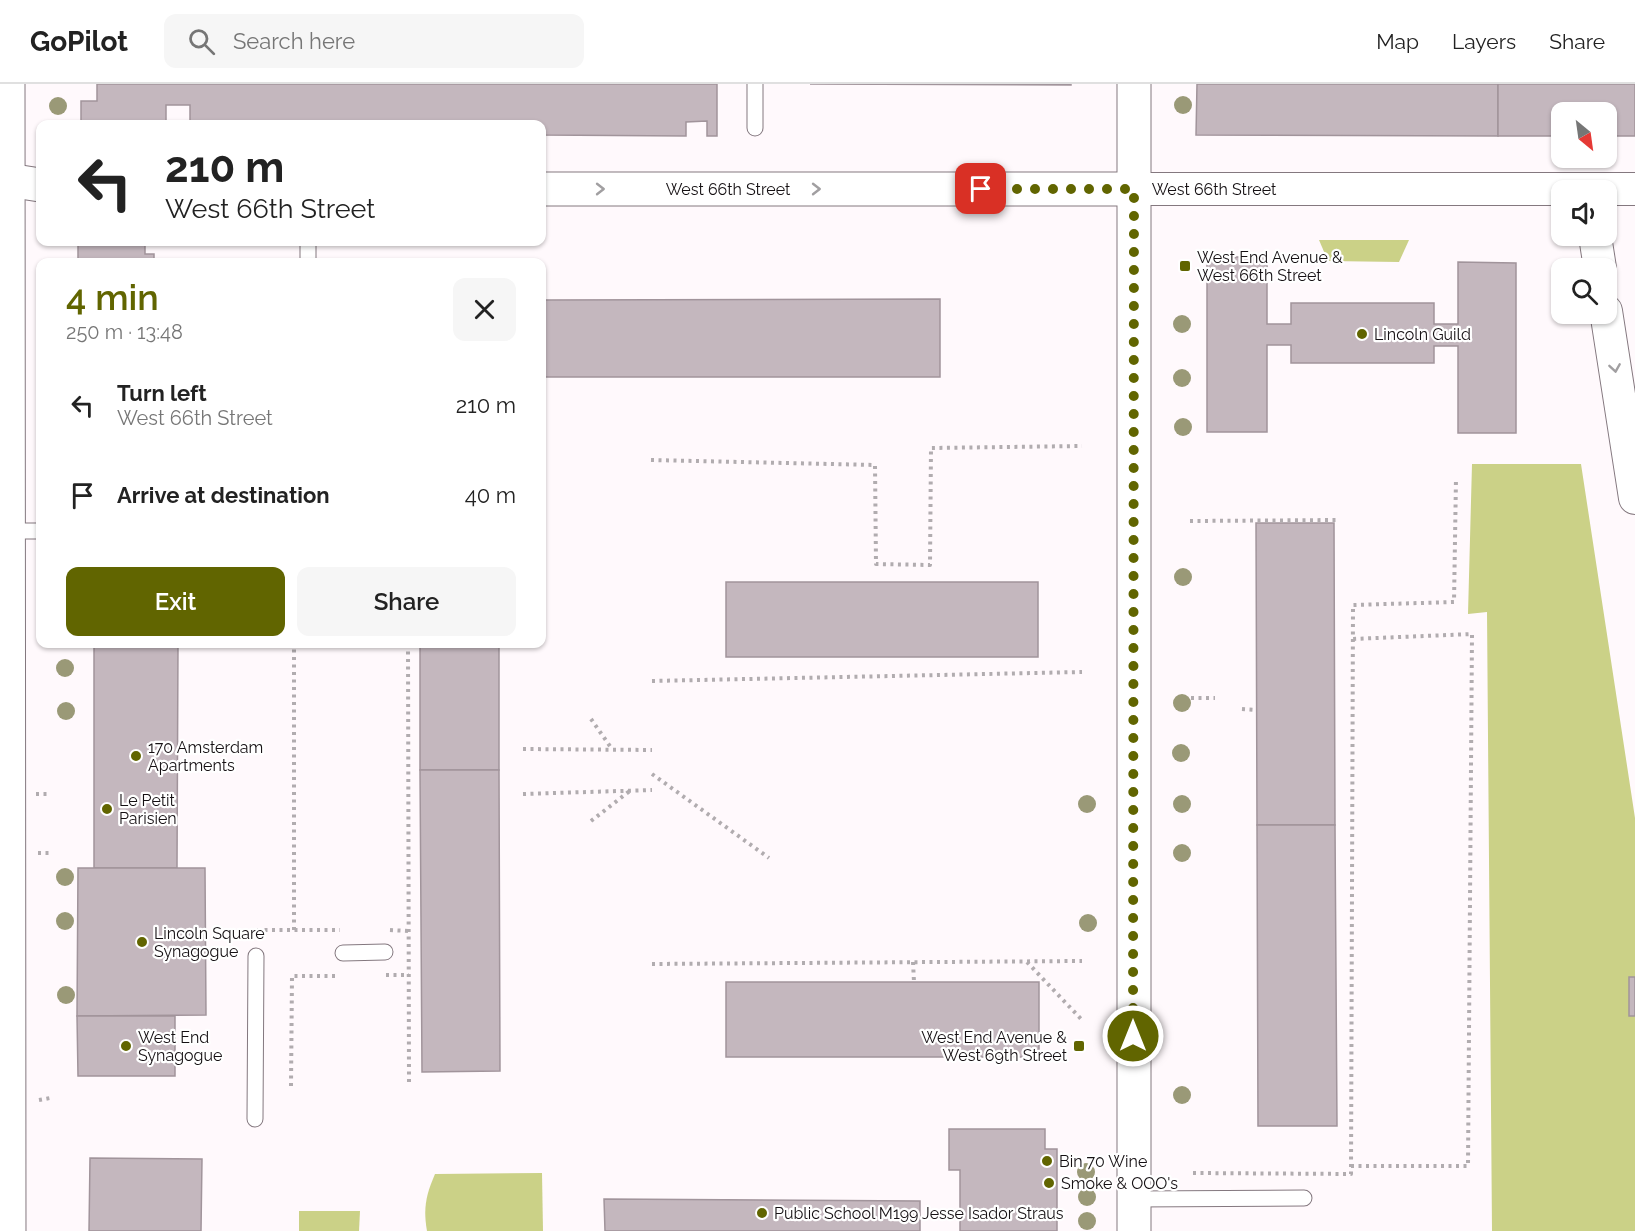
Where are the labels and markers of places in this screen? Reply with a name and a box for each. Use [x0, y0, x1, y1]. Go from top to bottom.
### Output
pin [955, 163, 1006, 214]
place label: West End Avenue & West 66th Street [1197, 248, 1343, 285]
marker: West End Avenue & West 66th Street [1178, 259, 1192, 273]
place label: Lincoln Guild [1374, 325, 1471, 344]
marker: Lincoln Guild [1355, 327, 1369, 341]
place label: 170 Amsterdam Apartments [148, 738, 263, 775]
marker: 170 Amsterdam Apartments [129, 749, 143, 763]
place label: Le Petit Parisien [119, 791, 177, 828]
marker: Le Petit Parisien [100, 802, 114, 816]
place label: Lincoln Square Synagogue [154, 924, 265, 961]
marker: Lincoln Square Synagogue [135, 935, 149, 949]
place label: West End Synagogue [138, 1028, 222, 1065]
place label: West End Avenue & West 69th Street [921, 1028, 1068, 1065]
marker: West End Synagogue [119, 1039, 133, 1053]
marker: West End Avenue & West 69th Street [1072, 1039, 1086, 1053]
place label: Bin 70 Wine [1059, 1152, 1147, 1171]
marker: Bin 70 Wine [1040, 1154, 1054, 1168]
place label: Smoke & OOO's [1061, 1174, 1178, 1193]
marker: Smoke & OOO's [1042, 1176, 1056, 1190]
place label: Public School M199 Jesse Isador Straus [774, 1204, 1064, 1223]
marker: Public School M199 Jesse Isador Straus [755, 1206, 769, 1220]

